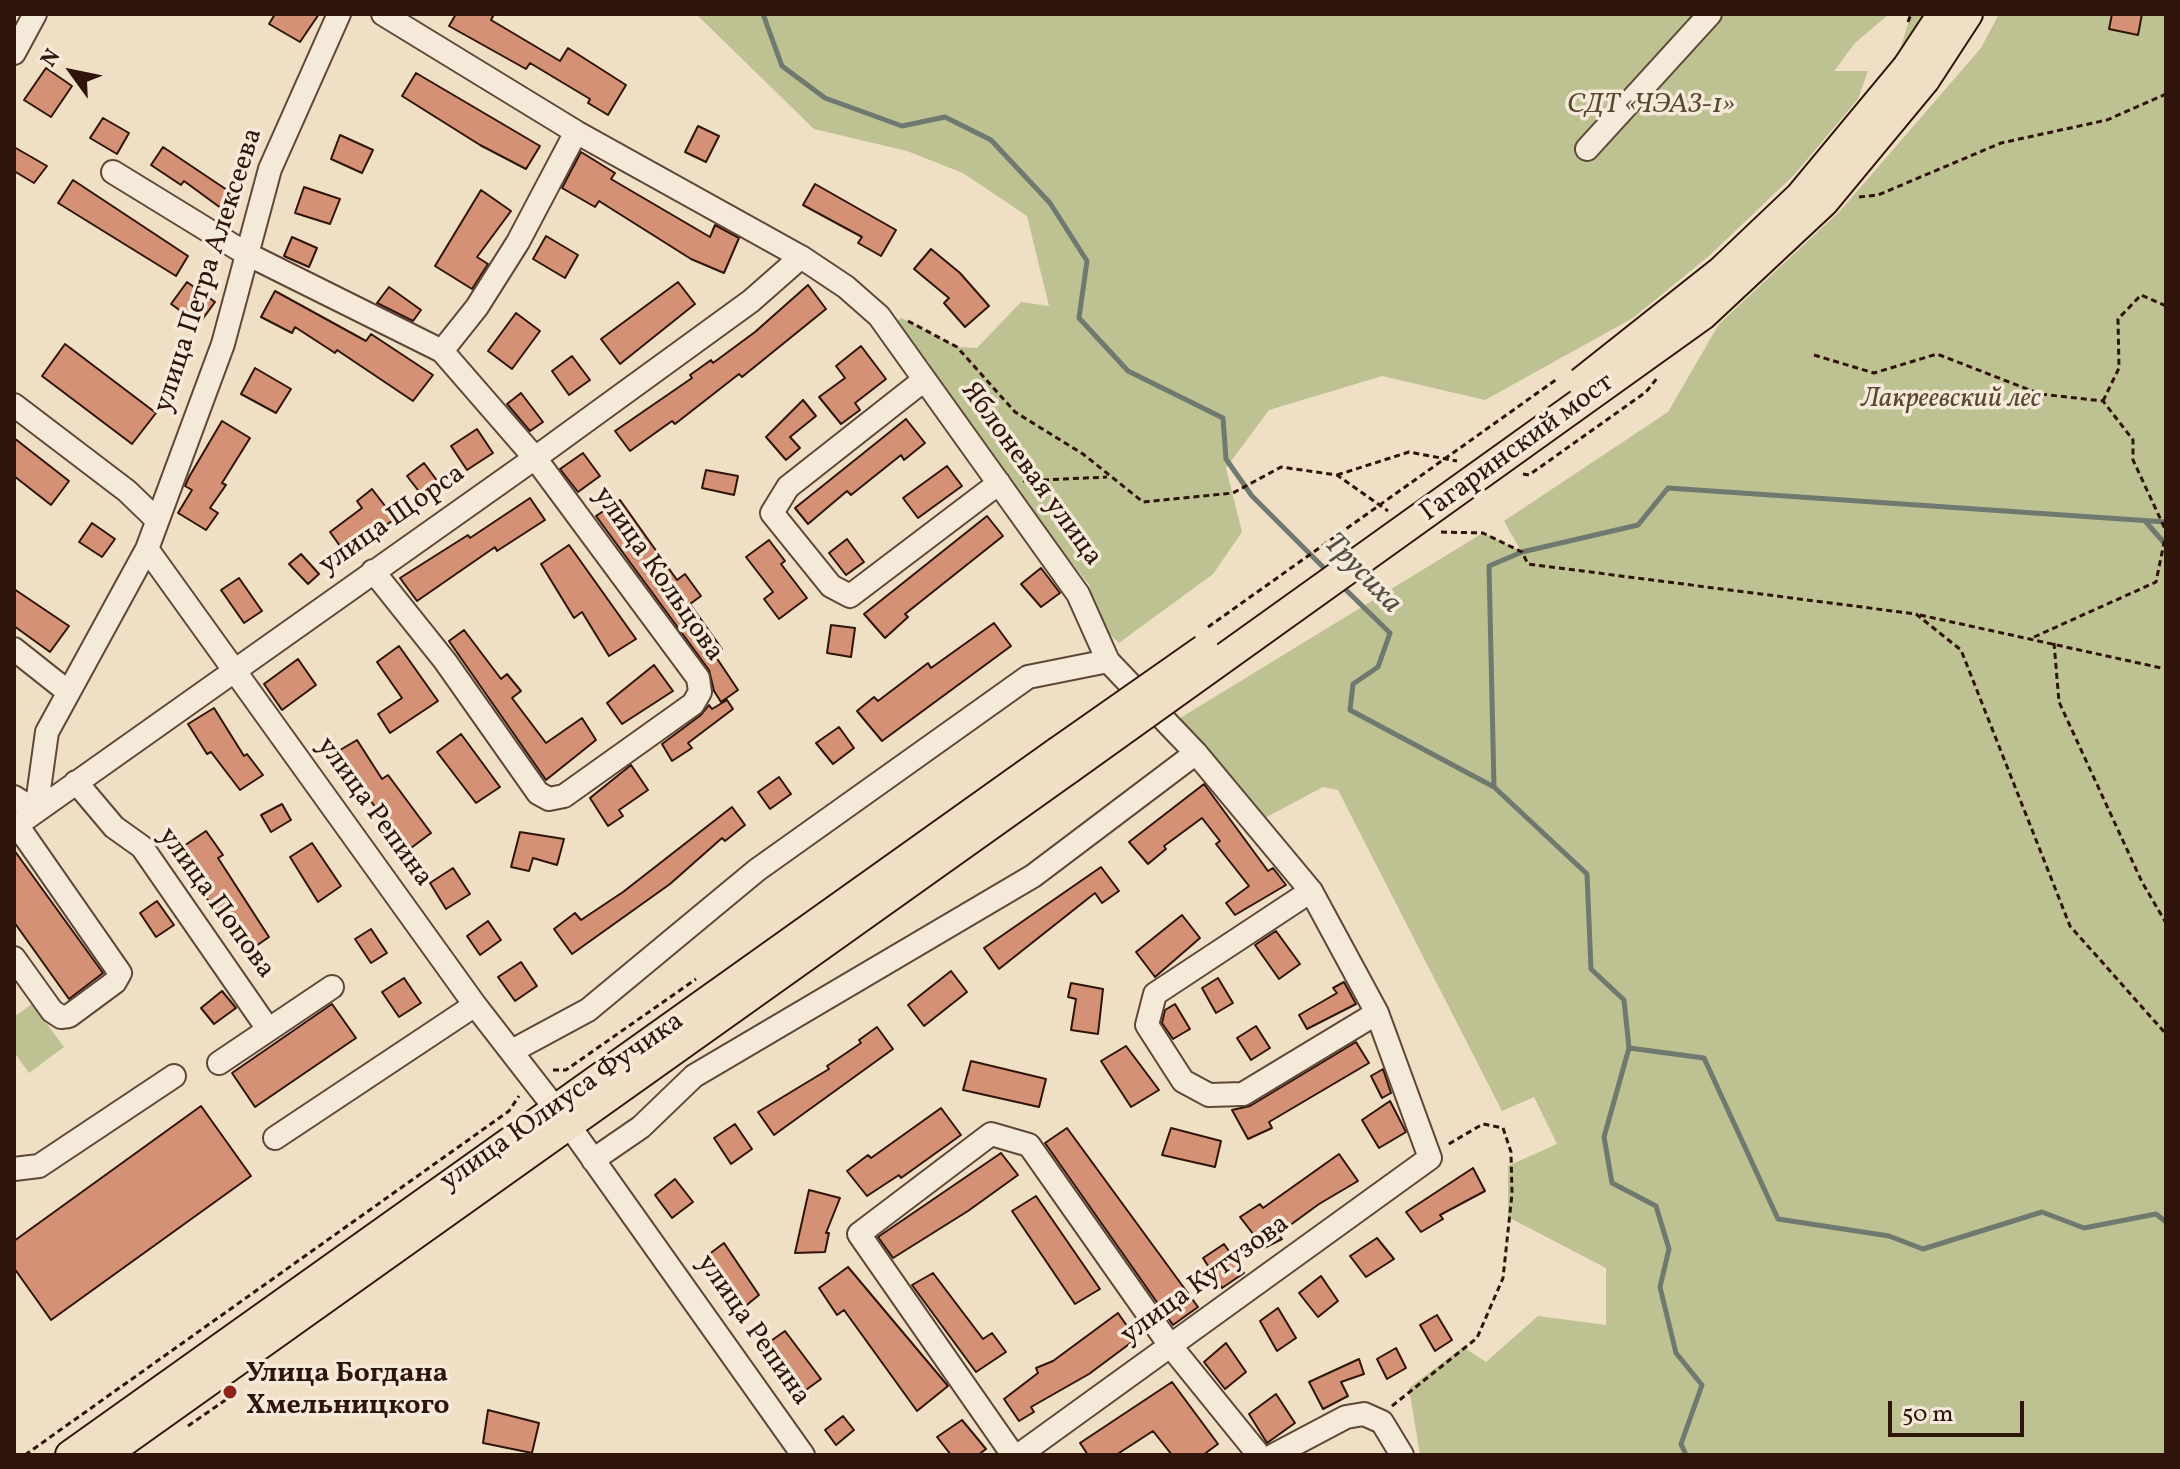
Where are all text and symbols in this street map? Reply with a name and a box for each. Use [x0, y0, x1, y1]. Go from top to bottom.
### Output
north arrow [32, 32, 112, 112]
text: N [34, 44, 69, 74]
park label: СДТ «ЧЭАЗ-1» [1567, 90, 1735, 124]
street label: улица Петра Алексеева [148, 125, 272, 417]
street label: Гагаринский мост [1415, 367, 1621, 531]
street label: Яблоневая улица [952, 376, 1108, 574]
park label: Лакреевский лес [1861, 384, 2041, 418]
street label: улица Щорса [314, 458, 472, 584]
street label: улица Кольцова [584, 481, 730, 669]
water label: Трусиха [1314, 527, 1408, 623]
street label: улица Репина [307, 732, 439, 894]
street label: улица Попова [149, 822, 281, 986]
street label: улица Юлиуса Фучика [435, 1006, 691, 1200]
street label: улица Кутузова [1115, 1209, 1297, 1353]
street label: улица Репина [688, 1249, 816, 1413]
place label: Улица Богдана Хмельницкого [246, 1359, 450, 1425]
marker: Улица Богдана Хмельницкого [221, 1383, 239, 1401]
scale bar [1892, 1385, 2028, 1435]
text: 50 m [1902, 1398, 1954, 1432]

